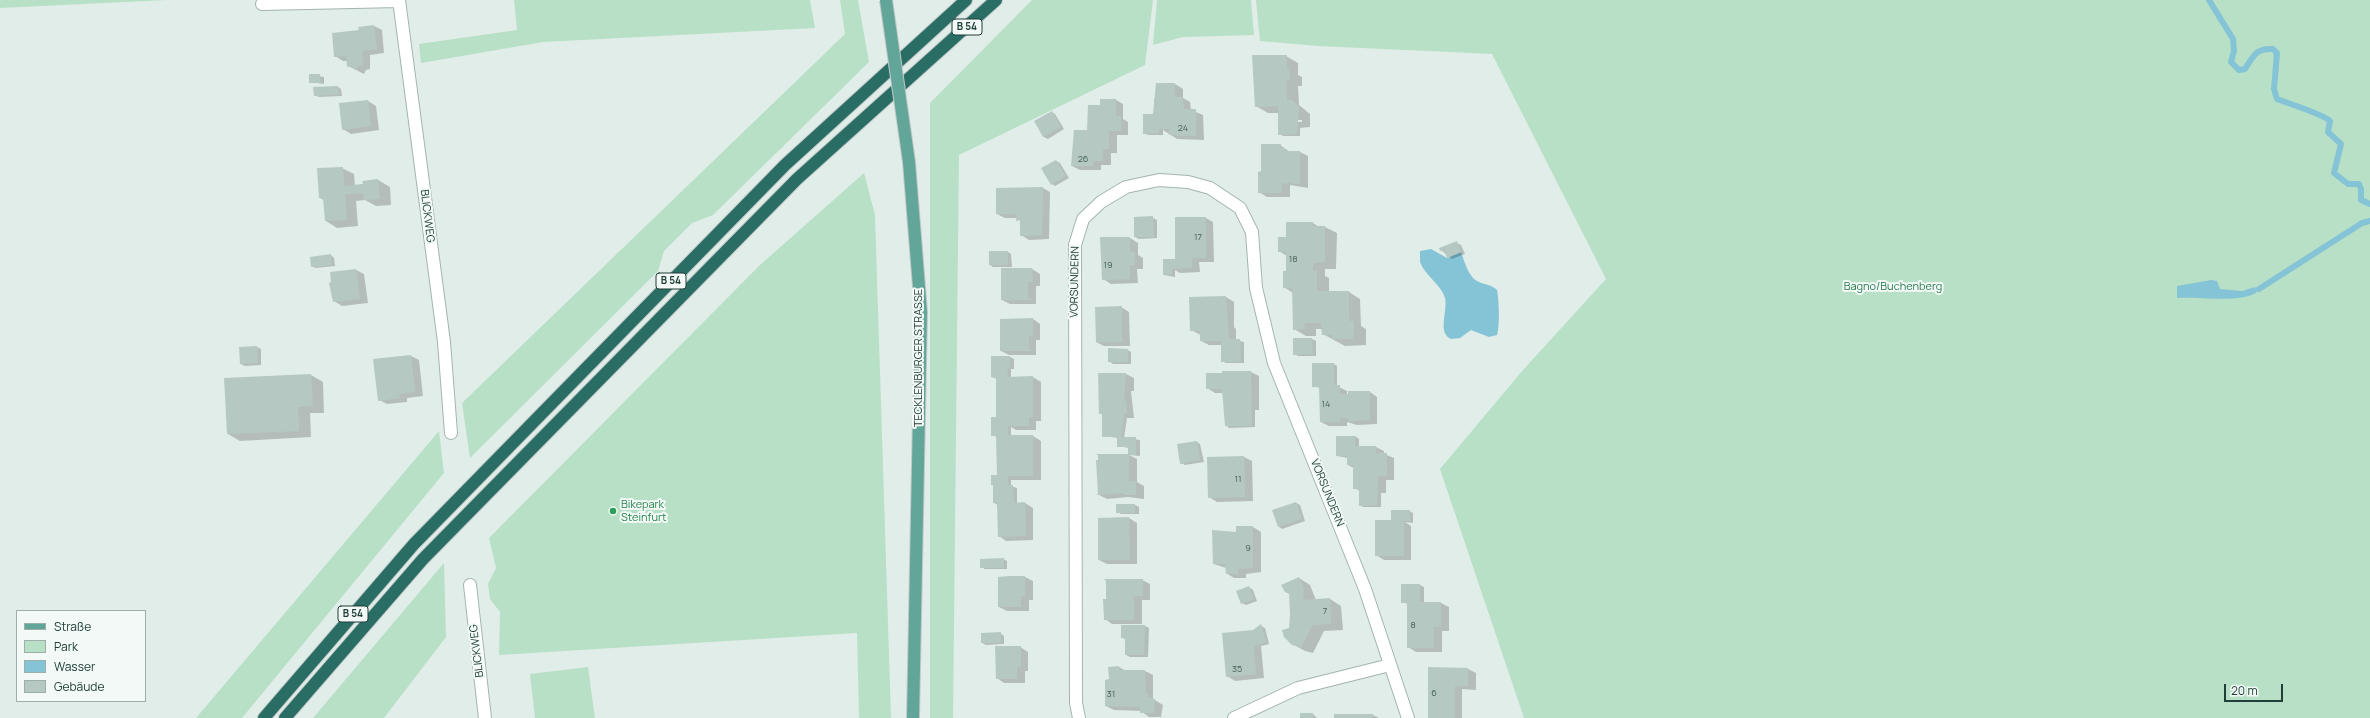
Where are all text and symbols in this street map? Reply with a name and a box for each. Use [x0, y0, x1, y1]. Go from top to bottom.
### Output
road number: B 54 [952, 19, 982, 35]
house number: 24 [1178, 123, 1188, 133]
house number: 26 [1078, 154, 1088, 164]
street label: BLICKWEG [417, 189, 437, 243]
house number: 17 [1194, 232, 1202, 242]
street label: VORSUNDERN [1068, 246, 1082, 318]
house number: 18 [1289, 254, 1297, 264]
house number: 19 [1103, 260, 1113, 270]
road number: B 54 [656, 273, 686, 289]
park label: Bagno/Buchenberg [1844, 280, 1942, 294]
street label: TECKLENBURGER STRASSE [912, 289, 926, 427]
house number: 14 [1322, 399, 1330, 409]
street label: VORSUNDERN [1307, 457, 1347, 529]
house number: 11 [1234, 474, 1242, 484]
place label: Bikepark Steinfurt [621, 498, 666, 524]
marker: Bikepark Steinfurt [608, 506, 618, 516]
house number: 9 [1245, 543, 1251, 553]
road number: B 54 [338, 606, 368, 622]
house number: 7 [1323, 606, 1327, 616]
legend [16, 610, 146, 702]
text: Straße [54, 618, 91, 635]
house number: 8 [1410, 620, 1416, 630]
street label: BLICKWEG [467, 624, 487, 678]
text: Park [54, 638, 78, 655]
text: Wasser [54, 658, 95, 675]
house number: 35 [1232, 664, 1242, 674]
scale bar [2226, 676, 2285, 702]
text: Gebäude [54, 678, 105, 695]
text: 20 m [2231, 682, 2258, 699]
house number: 6 [1431, 688, 1437, 698]
house number: 31 [1107, 689, 1115, 699]

